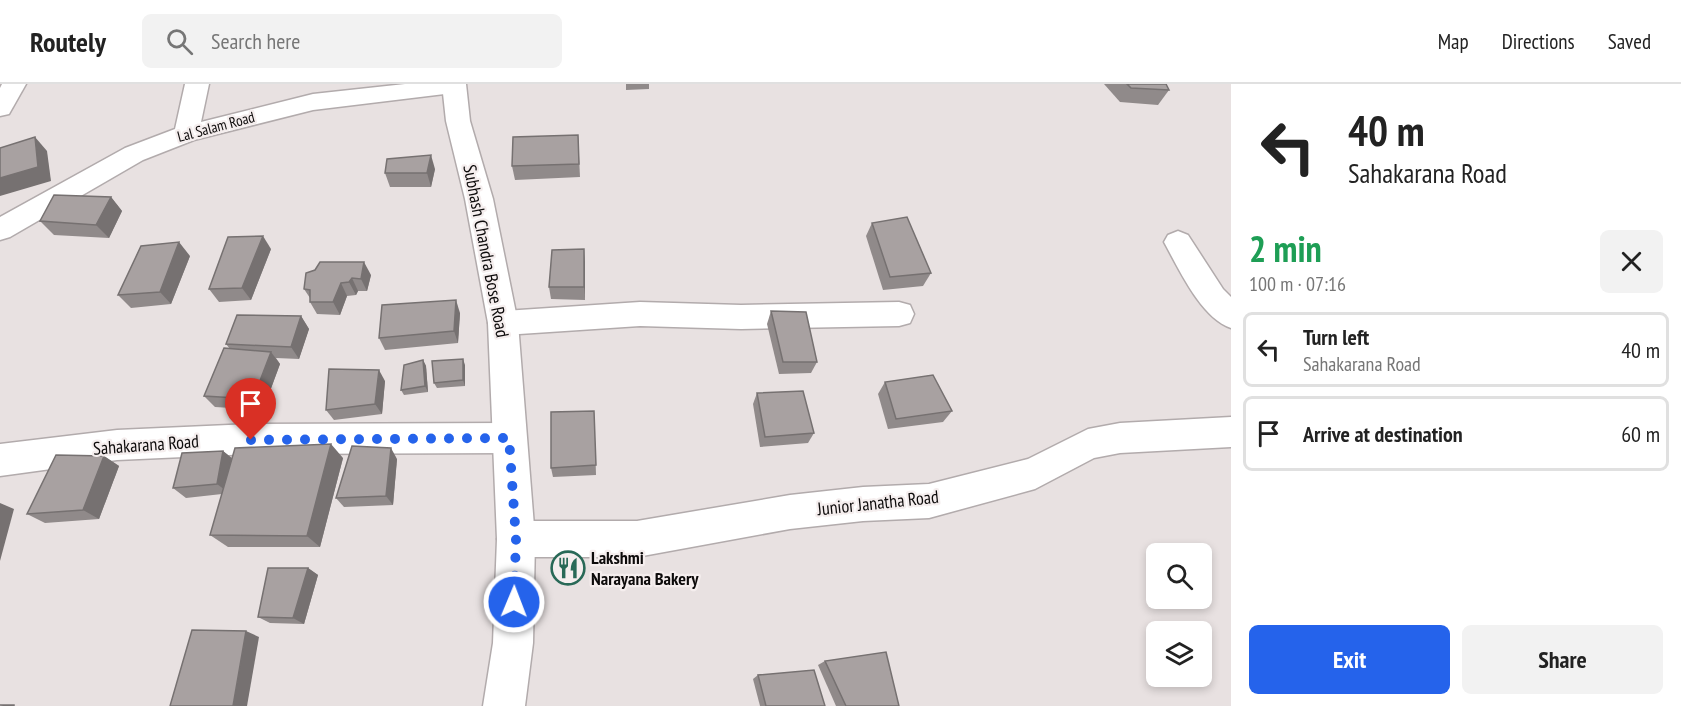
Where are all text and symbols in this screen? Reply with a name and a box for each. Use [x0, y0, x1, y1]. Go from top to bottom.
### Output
search box [142, 14, 562, 68]
text: Routely [30, 23, 106, 60]
icon: search [163, 25, 196, 58]
text: Search here [211, 27, 300, 55]
text: Map [1438, 28, 1469, 55]
text: Directions [1502, 28, 1575, 55]
text: Saved [1608, 28, 1651, 55]
text: 40 m [1348, 103, 1425, 158]
street label: Lal Salam Road [175, 107, 257, 146]
icon: left [1249, 108, 1327, 186]
text: Sahakarana Road [1348, 156, 1507, 190]
street label: Subhash Chandra Bose Road [458, 163, 515, 339]
text: 2 min [1249, 225, 1322, 272]
button: close [1600, 230, 1663, 293]
text: 100 m · 07:16 [1249, 271, 1346, 297]
text: Turn left [1303, 323, 1369, 351]
icon: left [1252, 333, 1285, 366]
text: 40 m [1621, 336, 1660, 364]
text: Sahakarana Road [1303, 351, 1421, 377]
pin [225, 378, 276, 440]
icon: arrive [234, 387, 267, 420]
icon: arrive [1252, 417, 1285, 450]
text: Arrive at destination [1303, 420, 1463, 448]
text: 60 m [1621, 420, 1660, 448]
street label: Sahakarana Road [92, 429, 200, 460]
street label: Junior Janatha Road [815, 485, 940, 520]
map controls [1146, 543, 1212, 687]
button: search [1146, 543, 1212, 609]
place label: Lakshmi Narayana Bakery [591, 546, 699, 590]
restaurant icon: Lakshmi Narayana Bakery [550, 550, 586, 586]
position arrow [482, 570, 546, 634]
button: layers [1146, 621, 1212, 687]
button: Exit [1249, 625, 1450, 694]
button: Share [1462, 625, 1663, 694]

